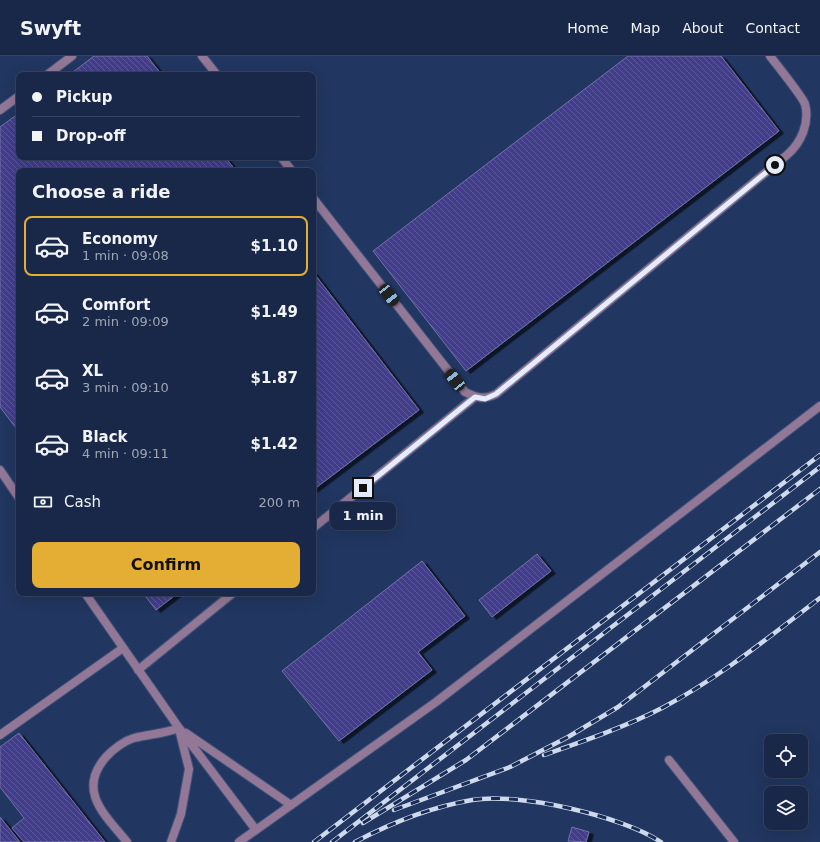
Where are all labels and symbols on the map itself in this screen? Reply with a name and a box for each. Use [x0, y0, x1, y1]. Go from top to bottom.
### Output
route start [766, 156, 784, 174]
car [377, 282, 401, 308]
car [443, 367, 467, 393]
route end [354, 479, 372, 497]
callout: 1 min [330, 502, 396, 530]

